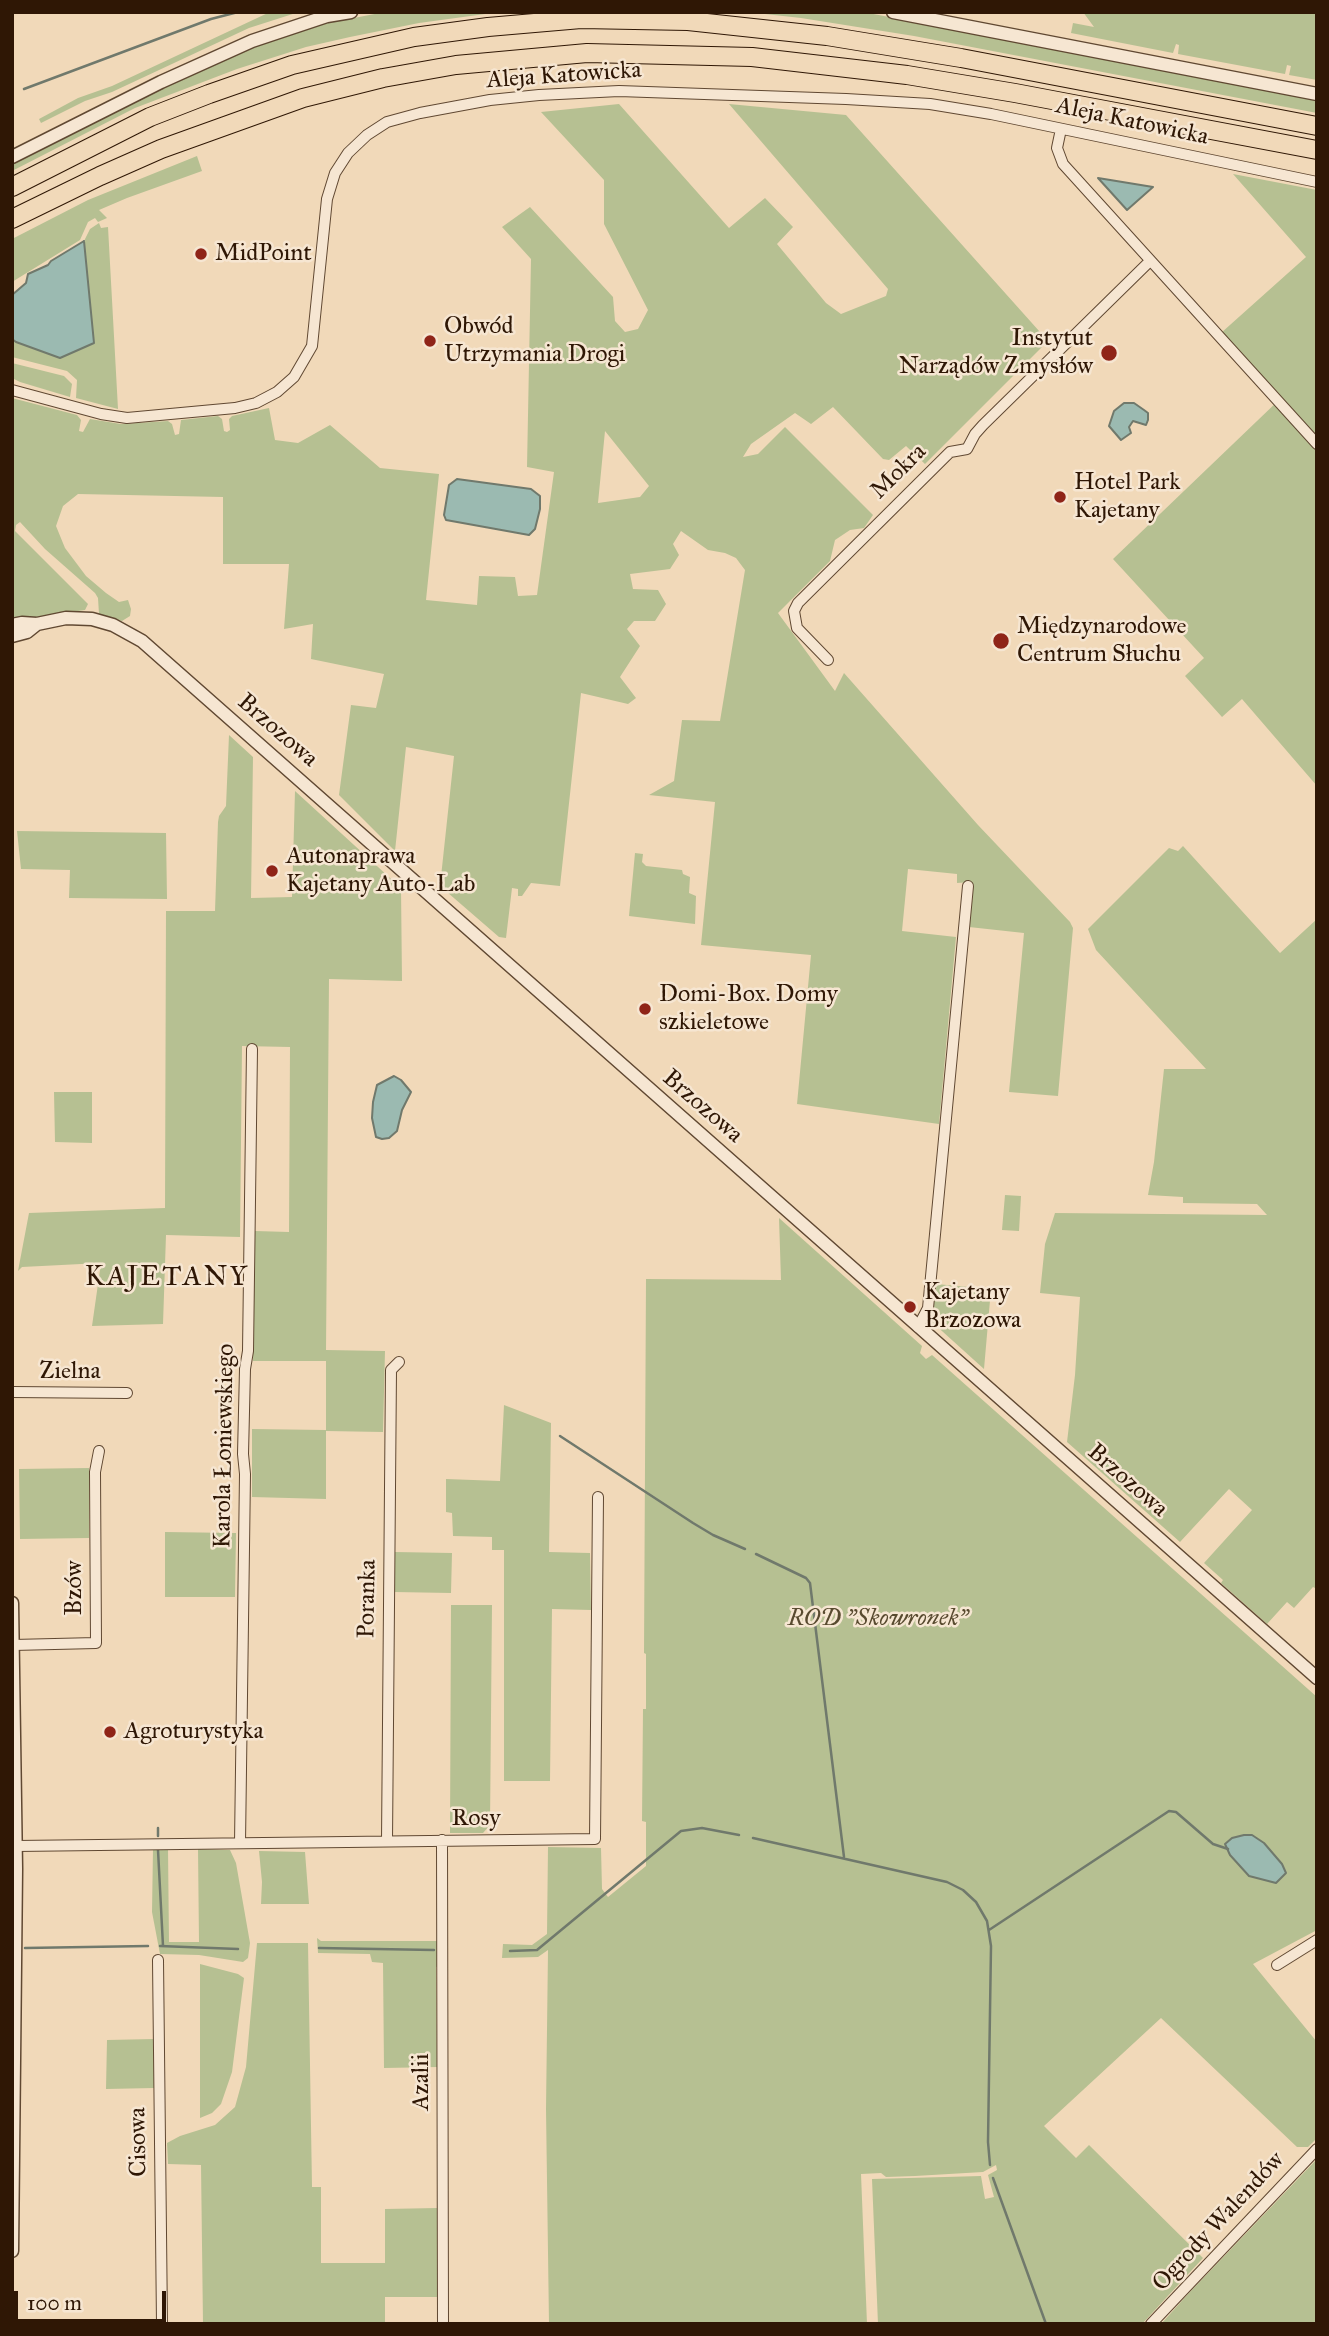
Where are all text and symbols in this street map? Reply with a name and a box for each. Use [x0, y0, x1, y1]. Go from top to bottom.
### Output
street label: Aleja Katowicka [486, 56, 642, 96]
street label: Aleja Katowicka [1053, 92, 1211, 152]
place label: MidPoint [215, 240, 312, 268]
marker: MidPoint [193, 246, 209, 262]
place label: Obwód Utrzymania Drogi [444, 313, 625, 369]
place label: Instytut Narządów Zmysłów [899, 325, 1093, 381]
marker: Obwód Utrzymania Drogi [422, 333, 438, 349]
marker: Instytut Narządów Zmysłów [1099, 343, 1119, 363]
street label: Mokra [865, 438, 933, 506]
place label: Hotel Park Kajetany [1074, 469, 1180, 525]
marker: Hotel Park Kajetany [1052, 489, 1068, 505]
place label: Międzynarodowe Centrum Słuchu [1017, 613, 1187, 669]
marker: Międzynarodowe Centrum Słuchu [991, 631, 1011, 651]
street label: Brzozowa [231, 688, 323, 774]
place label: Autonaprawa Kajetany Auto-Lab [286, 843, 475, 899]
marker: Autonaprawa Kajetany Auto-Lab [264, 863, 280, 879]
place label: Domi-Box. Domy szkieletowe [659, 981, 838, 1037]
marker: Domi-Box. Domy szkieletowe [637, 1001, 653, 1017]
street label: Brzozowa [656, 1064, 748, 1150]
district label: KAJETANY [86, 1261, 248, 1295]
place label: Kajetany Brzozowa [924, 1279, 1021, 1335]
marker: Kajetany Brzozowa [902, 1299, 918, 1315]
street label: Karola Łoniewskiego [209, 1343, 241, 1549]
street label: Zielna [39, 1358, 101, 1386]
street label: Brzozowa [1081, 1438, 1173, 1524]
street label: Poranka [353, 1559, 383, 1639]
street label: Bzów [61, 1561, 89, 1615]
park label: ROD "Skowronek" [788, 1605, 968, 1633]
place label: Agroturystyka [124, 1718, 264, 1746]
marker: Agroturystyka [102, 1724, 118, 1740]
street label: Rosy [452, 1805, 500, 1833]
street label: Azalii [408, 2053, 436, 2111]
street label: Cisowa [124, 2107, 154, 2177]
street label: Ogrody Walendów [1147, 2146, 1291, 2298]
scale bar [18, 2276, 170, 2320]
text: 100 m [27, 2290, 82, 2316]

